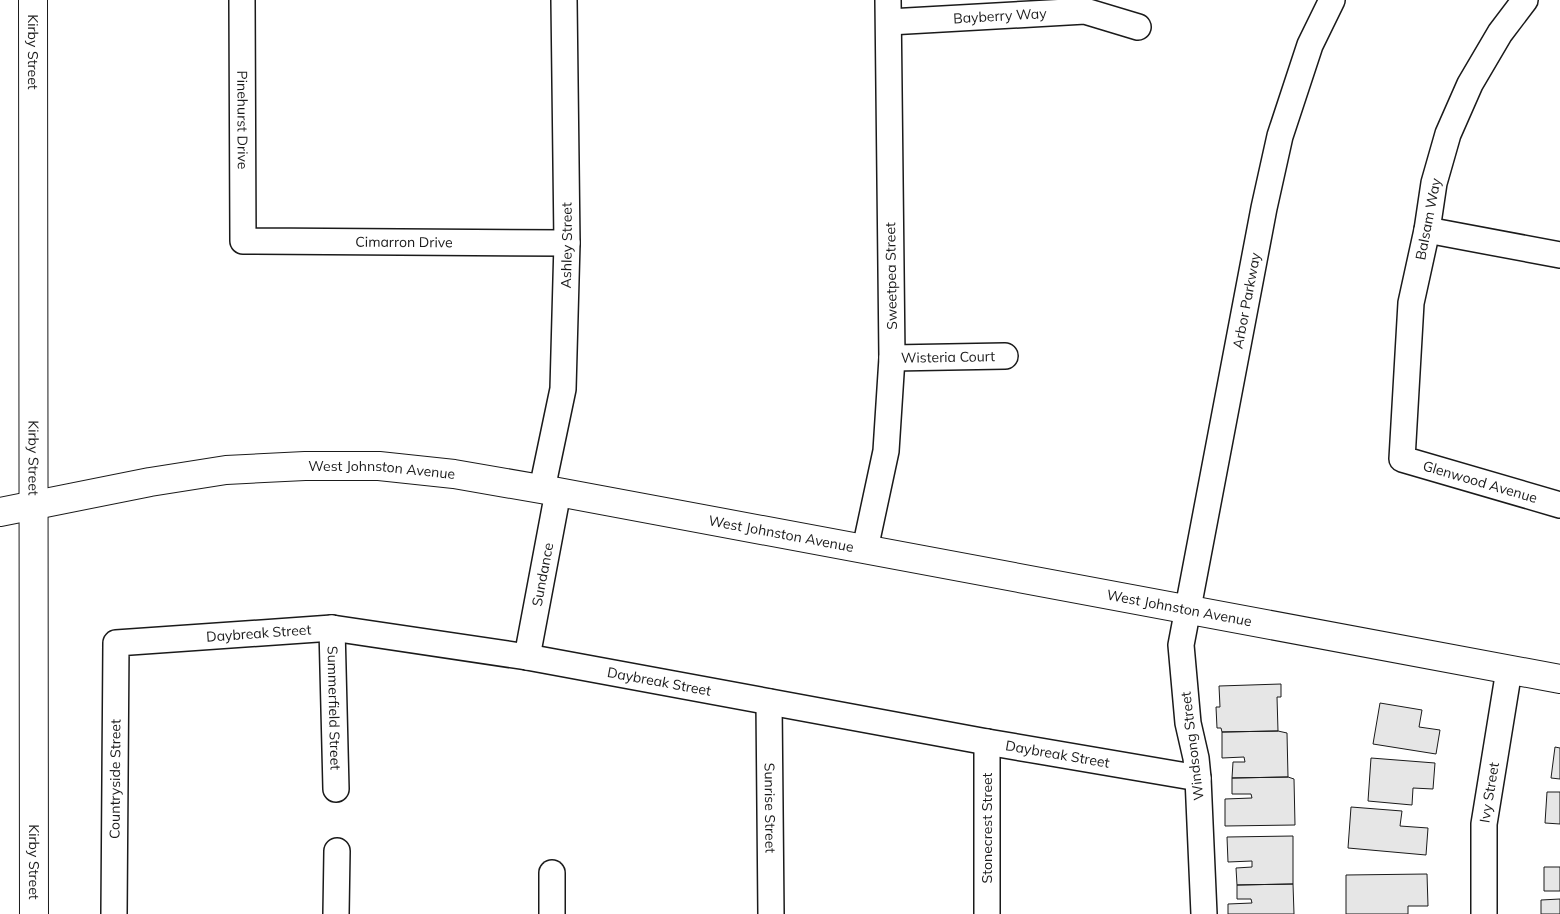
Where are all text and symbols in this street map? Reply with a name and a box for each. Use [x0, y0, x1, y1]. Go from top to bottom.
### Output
street label: Bayberry Way [953, 4, 1048, 27]
street label: Kirby Street [24, 14, 42, 90]
street label: Pinehurst Drive [233, 70, 252, 170]
street label: Balsam Way [1411, 176, 1445, 261]
street label: Ashley Street [557, 202, 576, 289]
street label: Sweetpea Street [881, 222, 901, 330]
street label: Cimarron Drive [355, 233, 453, 251]
street label: Arbor Parkway [1228, 250, 1264, 350]
street label: Wisteria Court [901, 347, 995, 367]
street label: Kirby Street [24, 420, 43, 496]
street label: West Johnston Avenue [308, 457, 456, 483]
street label: Glenwood Avenue [1421, 457, 1539, 507]
street label: West Johnston Avenue [707, 511, 855, 556]
street label: Sundance [528, 541, 557, 608]
street label: West Johnston Avenue [1105, 586, 1253, 630]
street label: Daybreak Street [205, 620, 312, 646]
street label: Summerfield Street [323, 646, 345, 770]
street label: Daybreak Street [606, 663, 713, 700]
street label: Windsong Street [1176, 690, 1208, 801]
street label: Countryside Street [106, 719, 124, 839]
street label: Daybreak Street [1004, 736, 1111, 772]
street label: Ivy Street [1475, 761, 1503, 824]
street label: Sunrise Street [761, 763, 779, 853]
street label: Stonecrest Street [978, 772, 996, 884]
street label: Kirby Street [25, 824, 43, 900]

